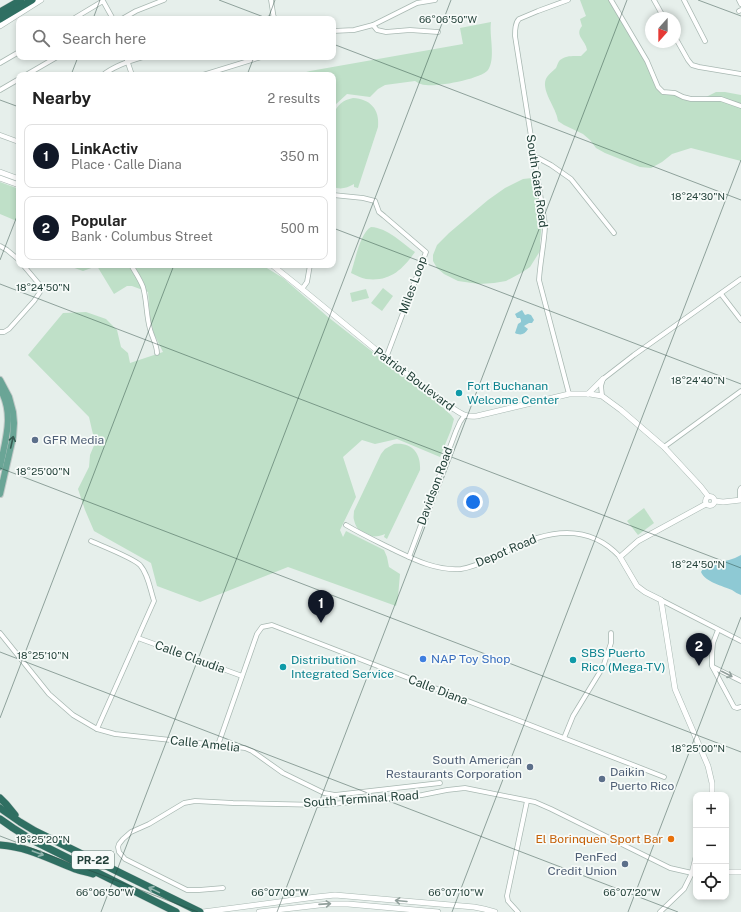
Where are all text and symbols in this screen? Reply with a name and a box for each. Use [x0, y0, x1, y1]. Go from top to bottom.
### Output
north arrow [645, 12, 681, 48]
text: 66°06'50"W [419, 13, 478, 25]
search box [16, 16, 336, 60]
icon: search [30, 27, 52, 49]
text: Search here [62, 30, 146, 47]
text: Nearby [32, 88, 91, 108]
text: 2 results [268, 91, 320, 106]
street label: South Gate Road [524, 133, 550, 229]
text: LinkActiv [71, 140, 138, 157]
text: 1 [43, 149, 49, 164]
text: 350 m [280, 149, 319, 164]
text: Place · Calle Diana [71, 157, 182, 172]
text: 18°24'30"N [671, 190, 725, 202]
text: Popular [71, 212, 127, 229]
text: 2 [42, 221, 50, 236]
text: 500 m [280, 221, 319, 236]
text: Bank · Columbus Street [71, 229, 213, 244]
street label: Miles Loop [396, 254, 430, 316]
text: 18°24'50"N [16, 281, 70, 293]
street label: Patriot Boulevard [371, 344, 457, 414]
text: 18°24'40"N [671, 374, 725, 386]
place label: Fort Buchanan Welcome Center [467, 379, 559, 407]
marker: Fort Buchanan Welcome Center [454, 388, 464, 398]
place label: GFR Media [43, 433, 104, 447]
marker: GFR Media [30, 435, 40, 445]
one-way arrow [8, 436, 16, 449]
street label: Davidson Road [414, 445, 456, 527]
text: 18°25'00"N [16, 465, 70, 477]
your location [463, 492, 483, 512]
street label: Depot Road [473, 532, 539, 570]
text: 18°24'50"N [671, 558, 725, 570]
pin: 1 [308, 590, 334, 623]
pin: 2 [686, 633, 712, 666]
street label: Calle Claudia [153, 638, 227, 676]
place label: SBS Puerto Rico (Mega-TV) [581, 646, 666, 674]
text: 18°25'10"N [17, 649, 69, 661]
place label: NAP Toy Shop [431, 652, 510, 666]
place label: Distribution Integrated Service [291, 653, 394, 681]
marker: NAP Toy Shop [418, 654, 428, 664]
marker: SBS Puerto Rico (Mega-TV) [568, 655, 578, 665]
marker: Distribution Integrated Service [278, 662, 288, 672]
one-way arrow [720, 671, 732, 678]
street label: Calle Diana [406, 672, 470, 708]
street label: Calle Amelia [169, 733, 241, 755]
text: 18°25'00"N [671, 742, 725, 754]
place label: South American Restaurants Corporation [386, 753, 522, 781]
marker: South American Restaurants Corporation [525, 762, 535, 772]
place label: Daikin Puerto Rico [610, 765, 675, 793]
marker: Daikin Puerto Rico [597, 774, 607, 784]
street label: South Terminal Road [303, 788, 419, 810]
map controls [693, 792, 729, 900]
button: + [693, 792, 729, 828]
button: − [693, 828, 729, 864]
place label: El Borinquen Sport Bar [535, 832, 663, 846]
text: 18°25'20"N [16, 833, 70, 845]
marker: El Borinquen Sport Bar [666, 834, 676, 844]
one-way arrow [31, 850, 43, 858]
place label: PenFed Credit Union [548, 850, 617, 878]
road number: PR-22 [72, 851, 114, 869]
marker: PenFed Credit Union [620, 859, 630, 869]
button: locate [693, 864, 729, 900]
text: 66°06'50"W [76, 886, 135, 898]
one-way arrow [149, 886, 161, 894]
text: 66°07'00"W [251, 886, 309, 898]
text: 66°07'10"W [428, 886, 484, 898]
text: 66°07'20"W [603, 886, 661, 898]
one-way arrow [395, 897, 408, 904]
one-way arrow [318, 901, 331, 908]

